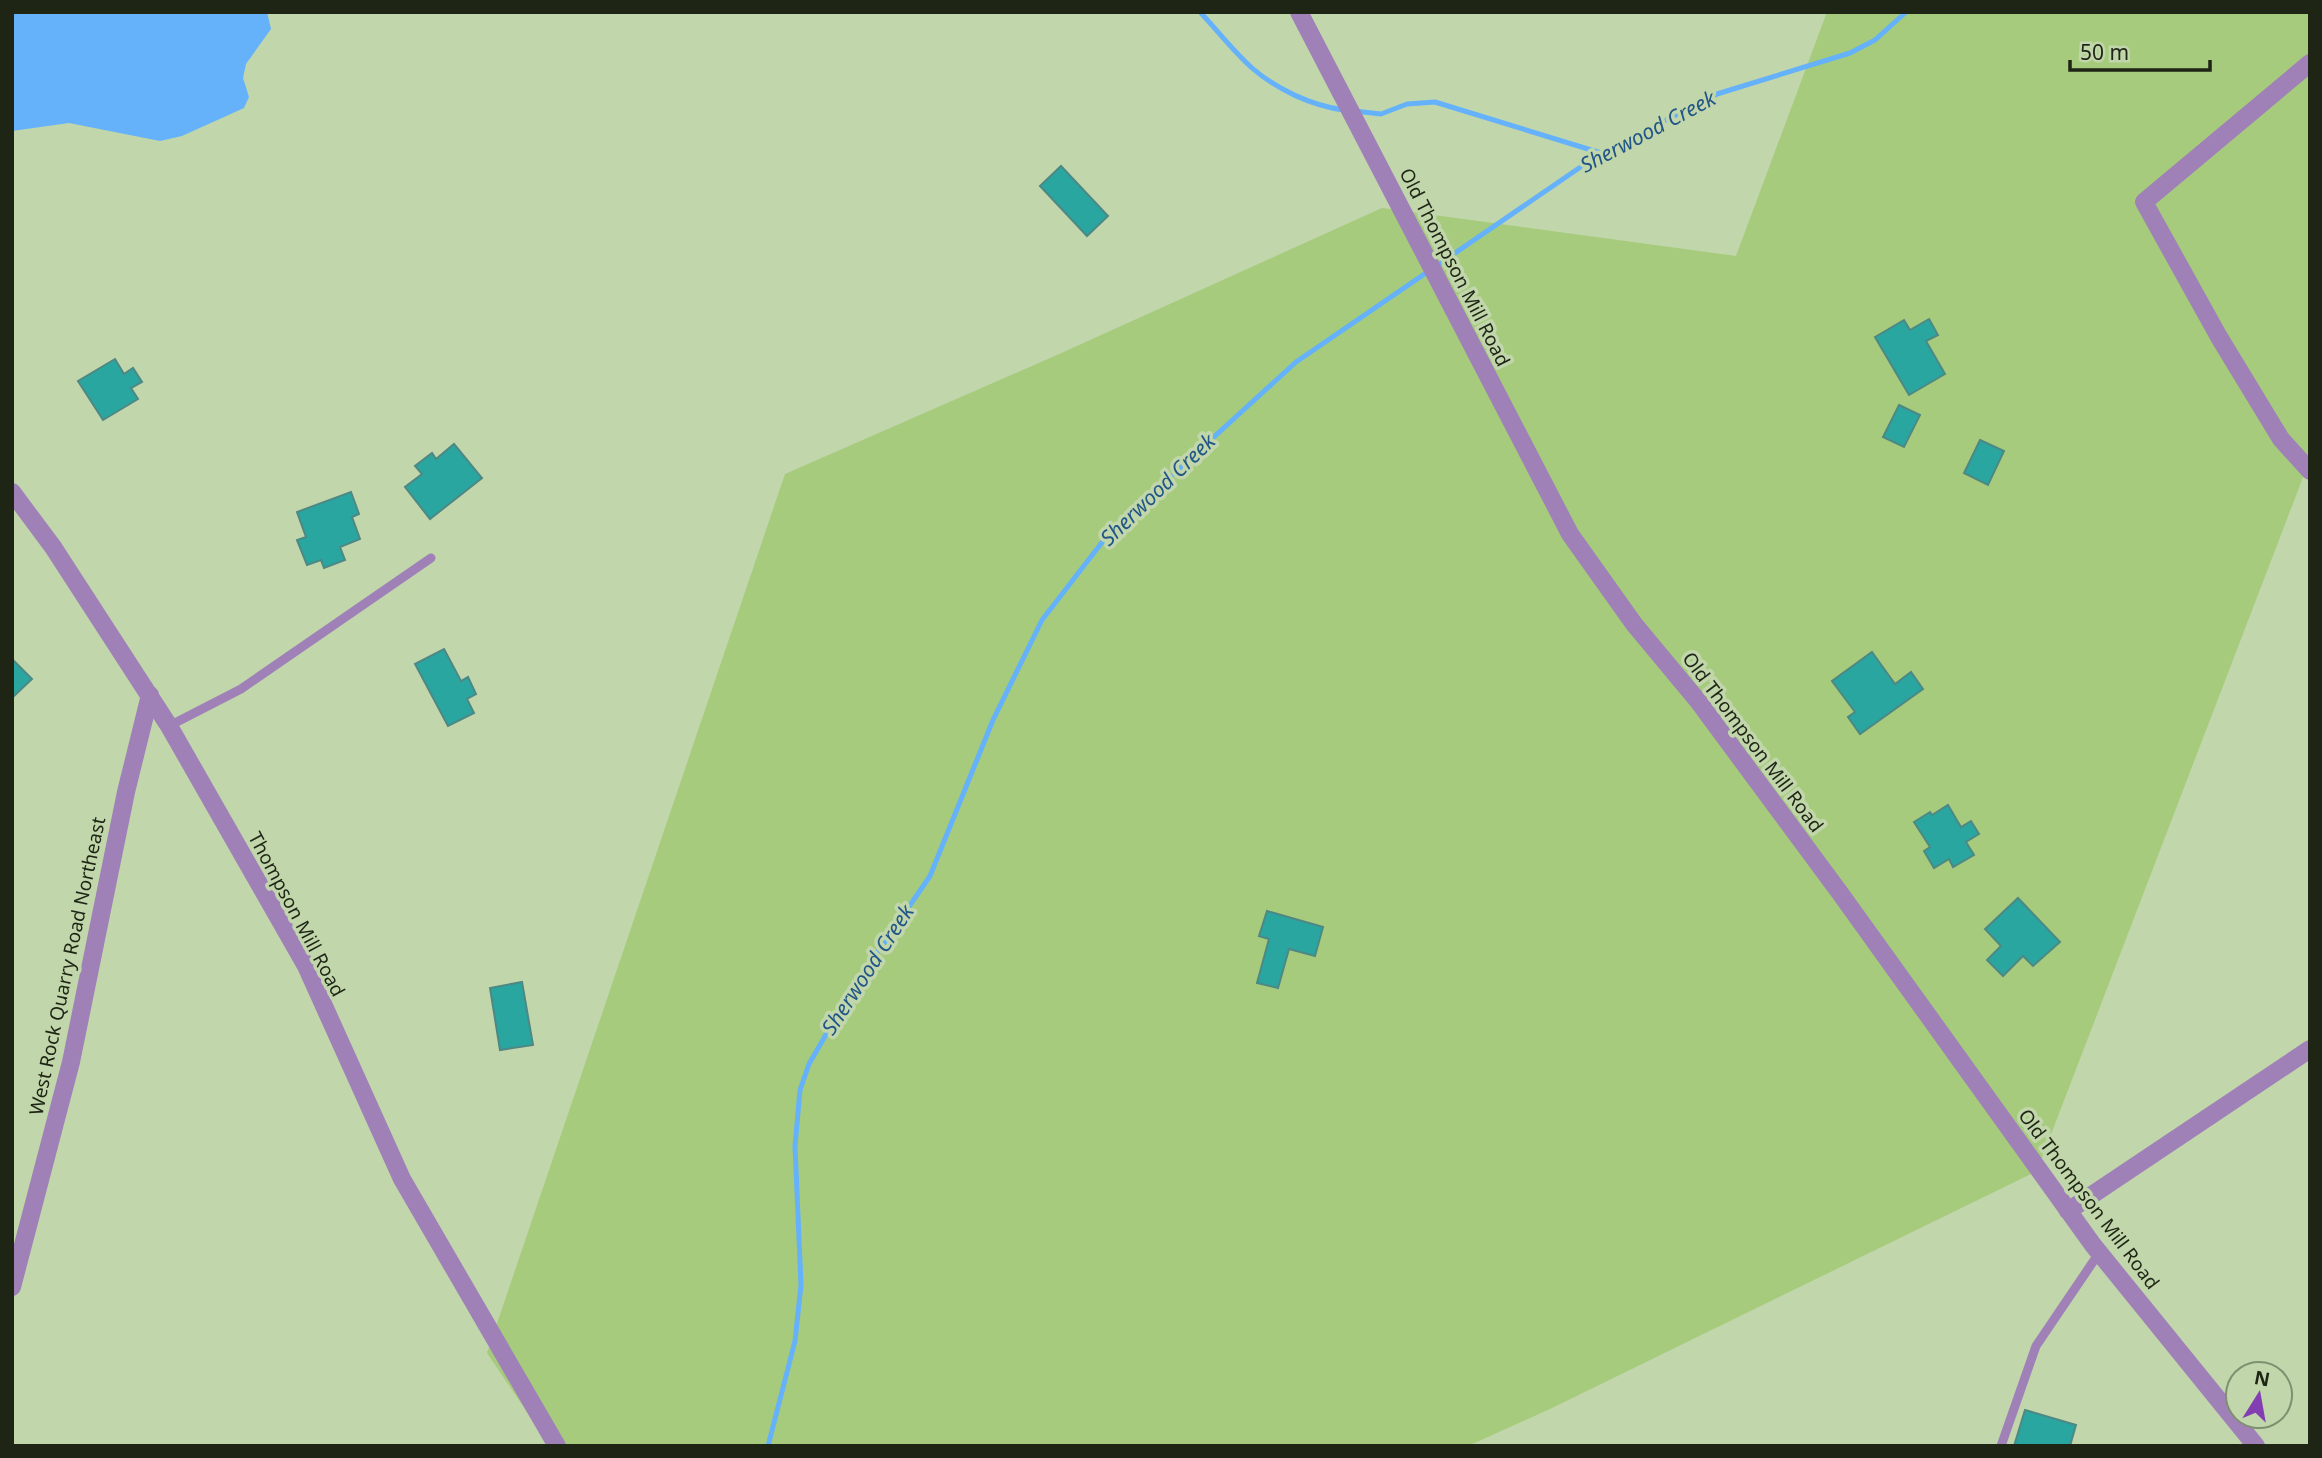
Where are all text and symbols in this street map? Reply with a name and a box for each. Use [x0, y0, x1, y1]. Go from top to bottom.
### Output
scale bar [2070, 28, 2210, 72]
text: 50 m [2080, 38, 2129, 66]
water label: Sherwood Creek [1575, 83, 1722, 179]
street label: Old Thompson Mill Road [1394, 163, 1516, 371]
water label: Sherwood Creek [1094, 426, 1222, 551]
street label: Old Thompson Mill Road [1677, 647, 1829, 837]
street label: West Rock Quarry Road Northeast [23, 814, 111, 1118]
street label: Thompson Mill Road [243, 827, 351, 1001]
water label: Sherwood Creek [815, 898, 921, 1040]
street label: Old Thompson Mill Road [2013, 1104, 2165, 1294]
north arrow [2224, 1360, 2294, 1430]
text: N [2252, 1364, 2272, 1393]

